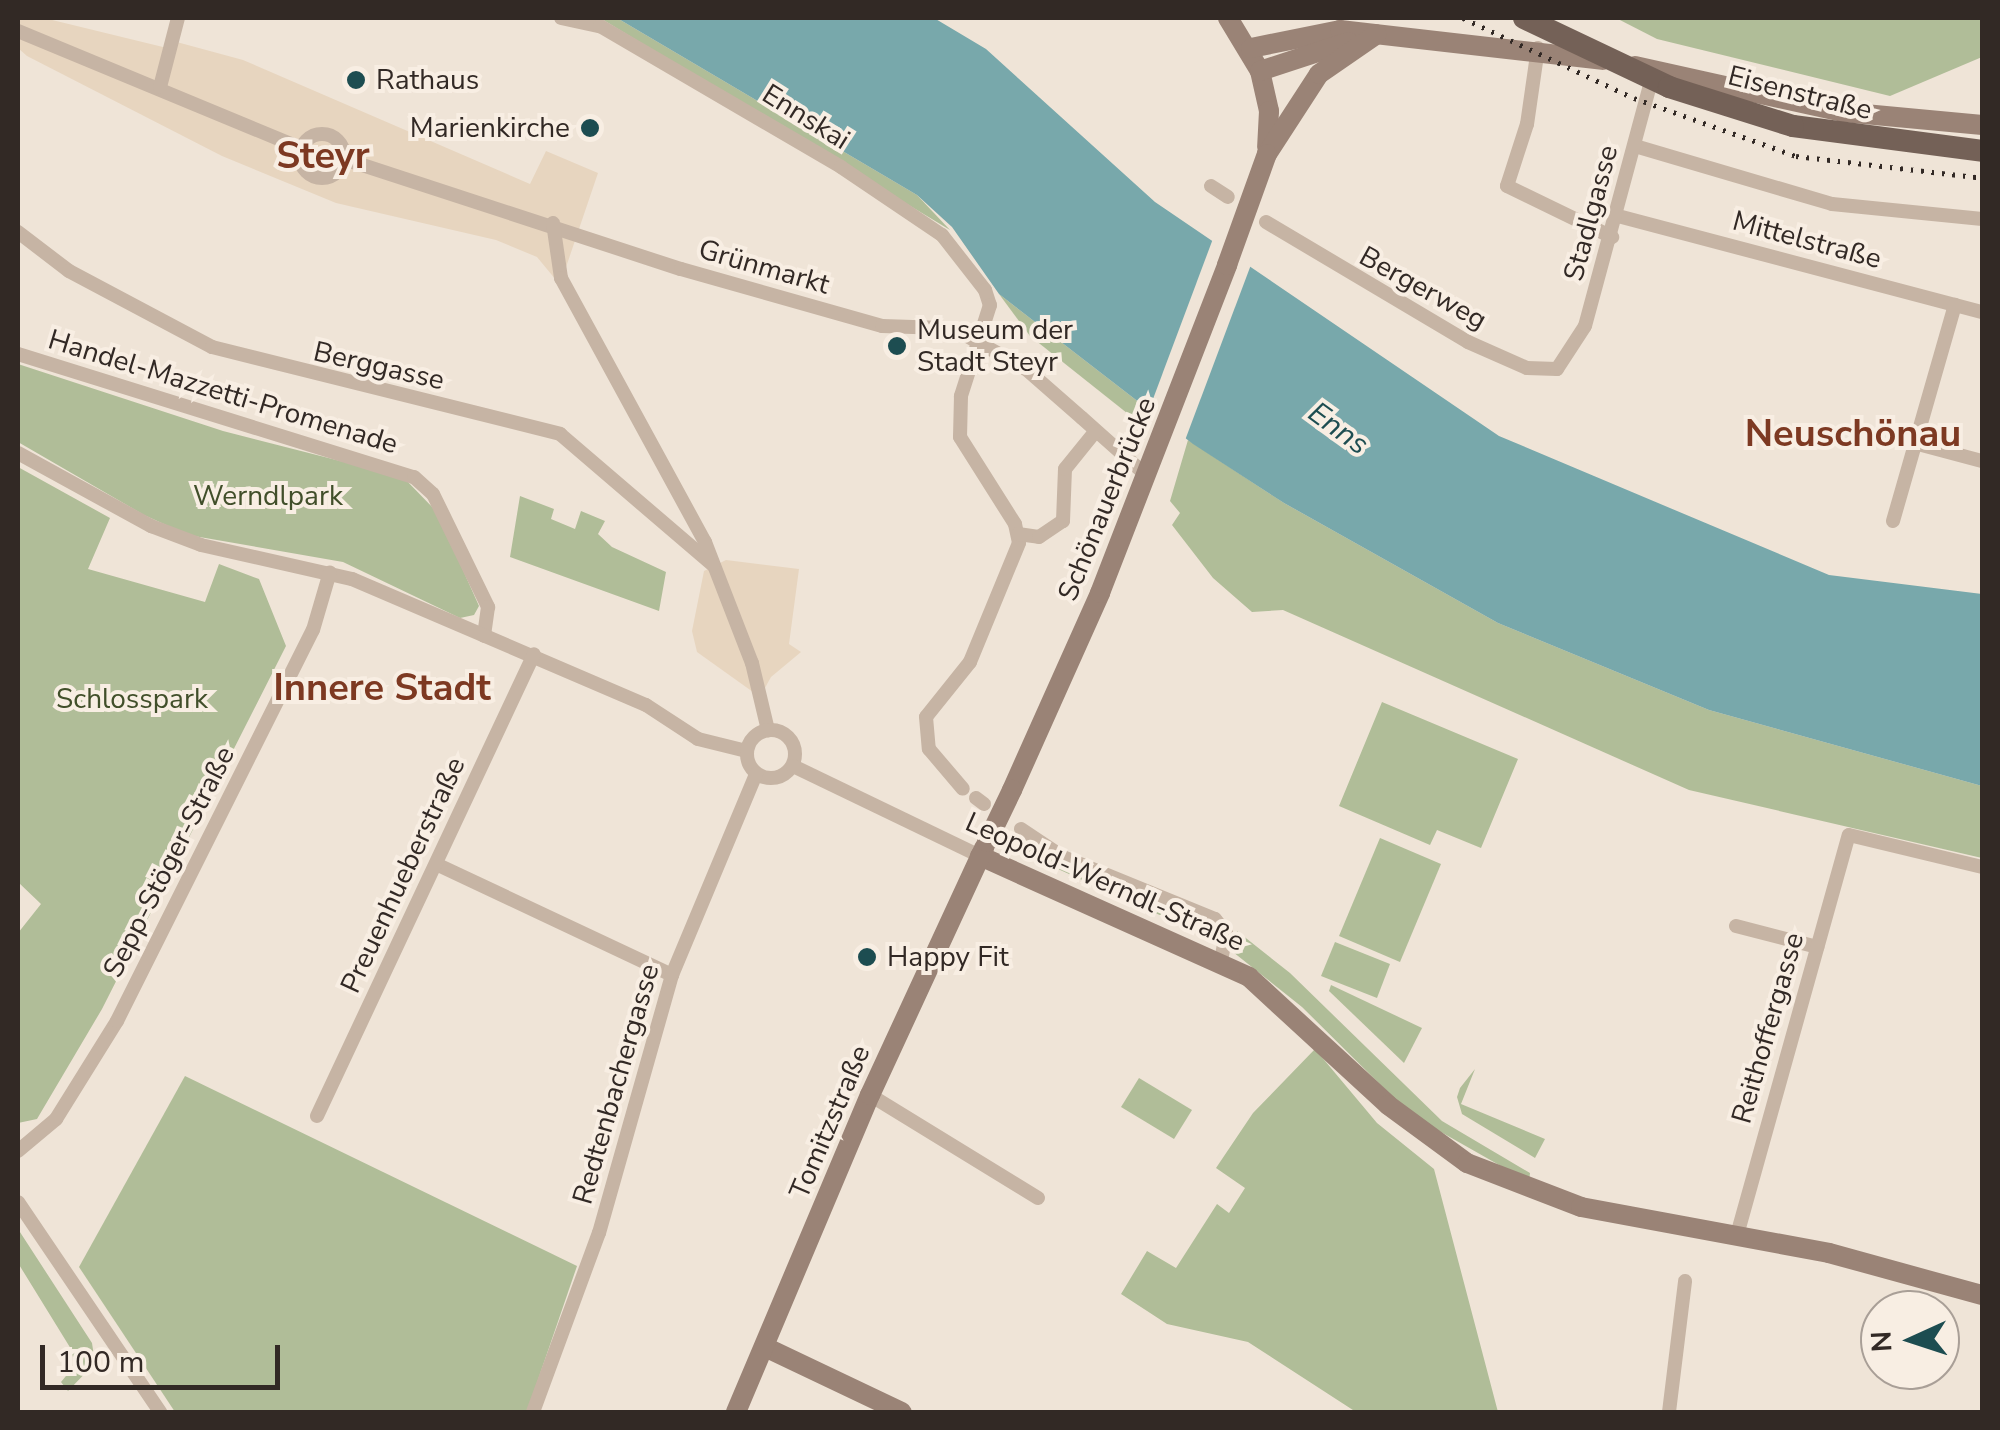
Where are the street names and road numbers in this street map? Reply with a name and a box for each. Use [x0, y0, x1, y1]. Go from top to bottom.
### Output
street label: Eisenstraße [1725, 59, 1875, 127]
street label: Ennskai [756, 77, 856, 157]
street label: Stadlgasse [1557, 141, 1625, 285]
street label: Mittelstraße [1729, 204, 1885, 276]
street label: Grünmarkt [695, 232, 833, 302]
street label: Bergerweg [1353, 239, 1493, 337]
street label: Handel-Mazzetti-Promenade [44, 323, 402, 461]
street label: Berggasse [310, 335, 448, 397]
street label: Schönauerbrücke [1051, 392, 1163, 606]
street label: Sepp-Stöger-Straße [96, 741, 242, 983]
street label: Preuenhueberstraße [334, 752, 472, 998]
street label: Leopold-Werndl-Straße [960, 805, 1250, 959]
street label: Reithoffergasse [1725, 929, 1811, 1127]
street label: Redtenbachergasse [566, 960, 666, 1208]
street label: Tomitzstraße [783, 1040, 877, 1204]

